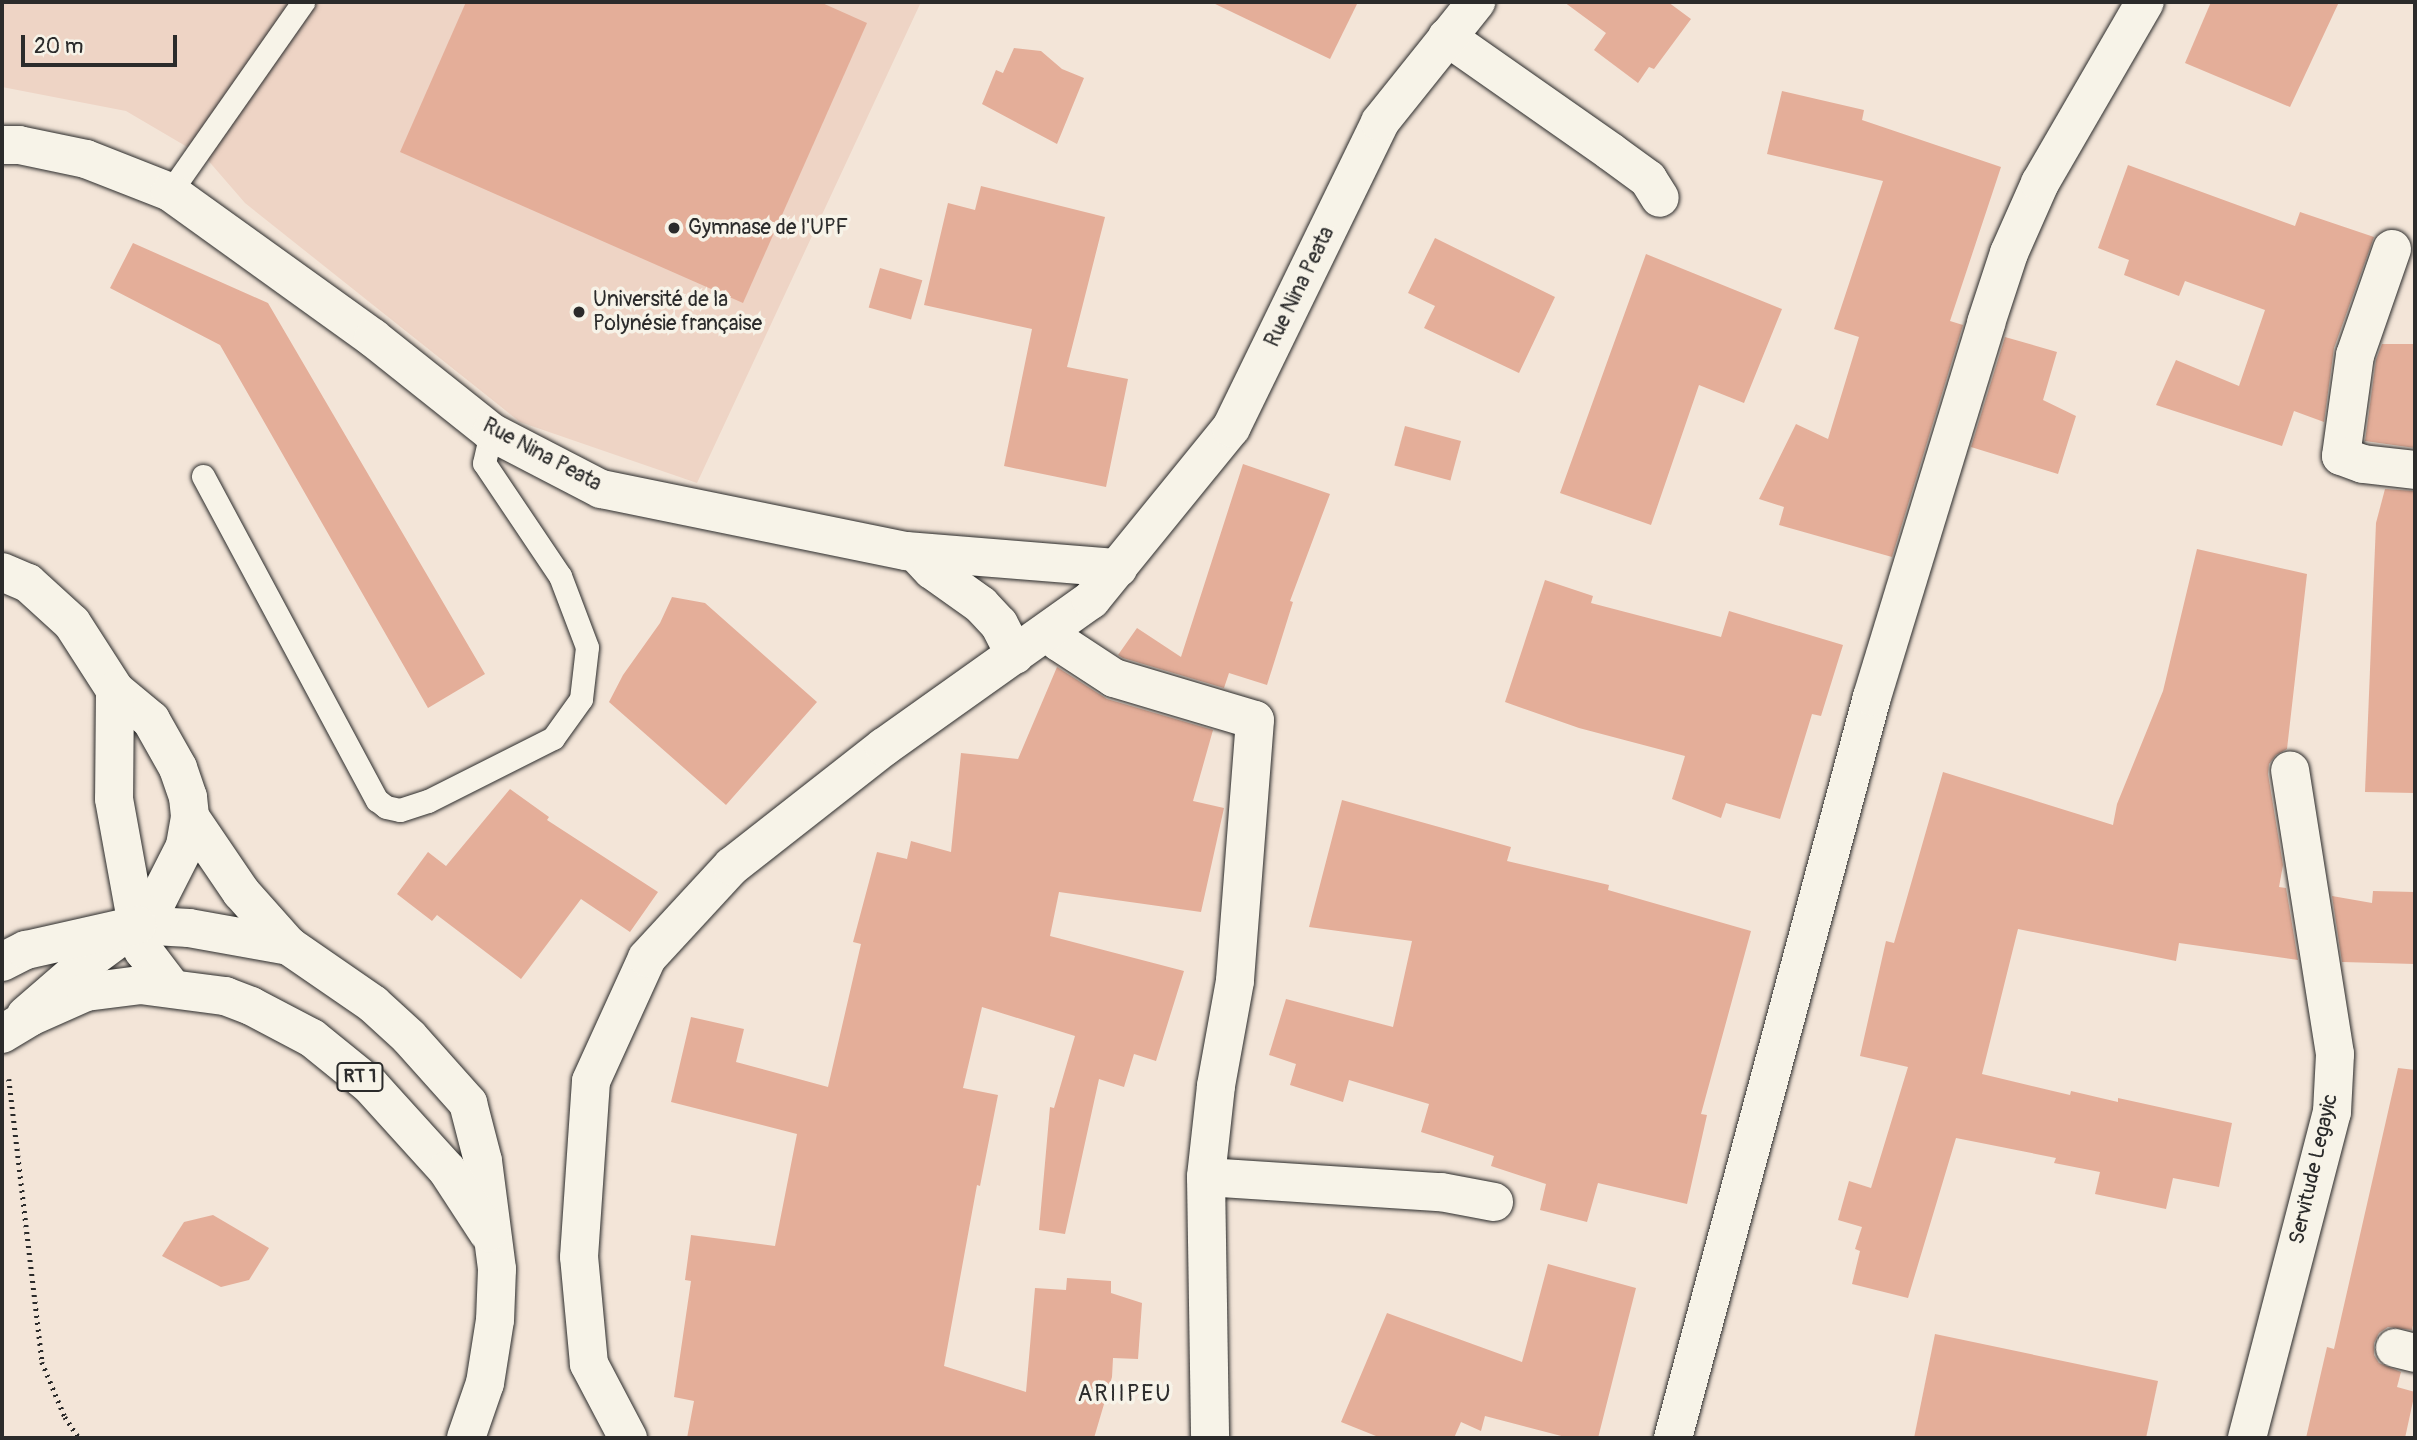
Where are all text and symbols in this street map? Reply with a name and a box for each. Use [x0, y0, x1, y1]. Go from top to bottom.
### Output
scale bar [24, 21, 180, 65]
text: 20 m [34, 33, 83, 60]
place label: Gymnase de l'UPF [688, 215, 848, 241]
marker: Gymnase de l'UPF [666, 220, 682, 236]
street label: Rue Nina Peata [1260, 223, 1340, 351]
place label: Université de la Polynésie française [593, 287, 762, 337]
marker: Université de la Polynésie française [571, 304, 587, 320]
street label: Rue Nina Peata [478, 413, 606, 497]
road number: RT 1 [336, 1062, 384, 1092]
street label: Servitude Legayic [2284, 1091, 2344, 1247]
district label: ARIIPEU [1078, 1380, 1172, 1408]

